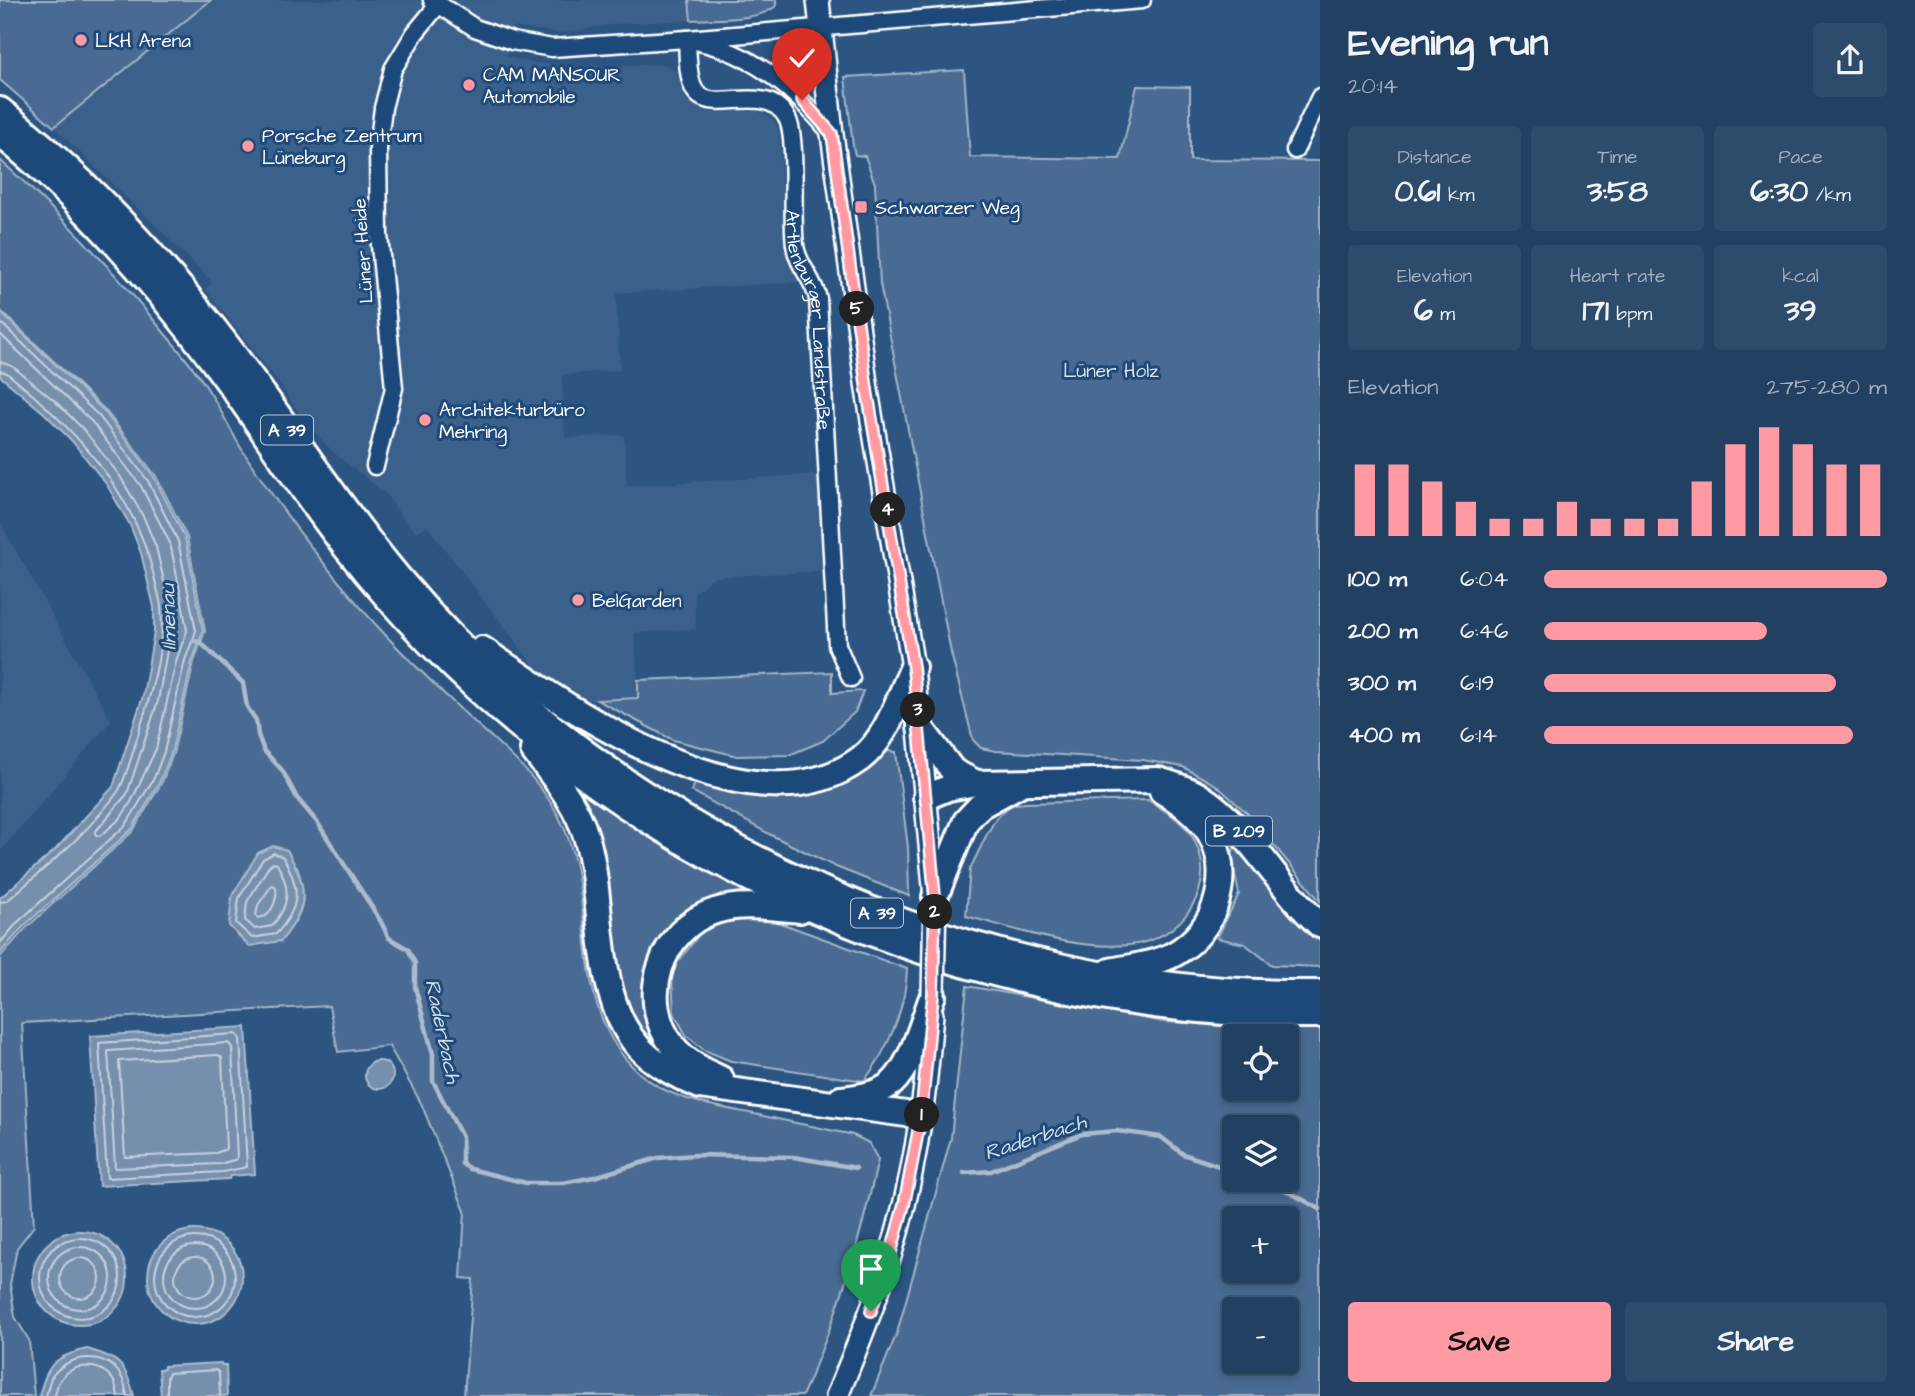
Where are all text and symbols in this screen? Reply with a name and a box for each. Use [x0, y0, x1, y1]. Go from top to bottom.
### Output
text: Evening run [1348, 18, 1549, 70]
button: share [1813, 23, 1887, 97]
place label: LKH Arena [95, 28, 191, 55]
pin [772, 28, 832, 100]
marker: LKH Arena [73, 32, 89, 48]
icon: check [783, 39, 821, 77]
place label: CAM MANSOUR Automobile [483, 62, 621, 111]
text: 20:14 [1348, 70, 1398, 102]
marker: CAM MANSOUR Automobile [461, 77, 477, 93]
place label: Porsche Zentrum Lüneburg [262, 123, 422, 173]
marker: Porsche Zentrum Lüneburg [240, 138, 256, 154]
text: Distance [1398, 144, 1471, 171]
text: Time [1598, 144, 1637, 171]
text: Pace [1778, 144, 1823, 171]
text: 0.61 [1395, 171, 1440, 213]
text: 3:58 [1587, 171, 1648, 213]
text: 6:30 [1750, 171, 1808, 213]
text: km [1440, 182, 1474, 209]
text: /km [1808, 182, 1851, 209]
place label: Schwarzer Weg [875, 195, 1020, 223]
street label: Lüner Heide [346, 197, 381, 304]
marker: Schwarzer Weg [853, 199, 869, 215]
street label: Artlenburger Landstraße [779, 210, 837, 431]
text: Elevation [1397, 263, 1472, 290]
text: Heart rate [1570, 263, 1665, 290]
text: kcal [1782, 263, 1819, 290]
text: 6 [1414, 290, 1433, 332]
text: 171 [1583, 290, 1609, 332]
text: 39 [1784, 290, 1817, 332]
pin: 5 [840, 292, 874, 326]
text: 5 [850, 295, 863, 322]
text: m [1433, 301, 1455, 328]
text: bpm [1609, 301, 1652, 328]
park label: Lüner Holz [1063, 358, 1159, 385]
text: Elevation [1348, 371, 1439, 403]
text: 275–280 m [1767, 371, 1887, 403]
place label: Architekturbüro Mehring [439, 397, 585, 447]
marker: Architekturbüro Mehring [417, 412, 433, 428]
road number: A 39 [261, 416, 313, 444]
pin: 4 [870, 492, 906, 528]
text: 4 [881, 496, 894, 523]
text: 100 m [1348, 563, 1407, 595]
text: 6:04 [1460, 563, 1508, 595]
water label: Ilmenau [153, 582, 184, 650]
place label: BelGarden [592, 588, 682, 615]
marker: BelGarden [570, 592, 586, 608]
text: 200 m [1348, 615, 1417, 647]
text: 6:46 [1460, 615, 1508, 647]
text: 300 m [1348, 667, 1416, 699]
text: 6:19 [1460, 667, 1494, 699]
pin: 3 [900, 692, 936, 728]
text: 3 [913, 696, 922, 723]
text: 400 m [1348, 719, 1420, 751]
text: 6:14 [1460, 719, 1497, 751]
road number: B 209 [1206, 816, 1272, 846]
pin: 2 [918, 894, 953, 930]
road number: A 39 [851, 898, 903, 928]
text: 2 [929, 898, 940, 925]
water label: Raderbach [417, 976, 468, 1087]
map controls [1222, 1024, 1299, 1374]
button: locate [1222, 1024, 1299, 1101]
pin: 1 [904, 1098, 940, 1132]
text: 1 [920, 1101, 923, 1128]
water label: Raderbach [980, 1107, 1091, 1168]
button: layers [1222, 1115, 1299, 1192]
button: + [1222, 1206, 1299, 1283]
pin [841, 1239, 901, 1311]
icon: arrive [852, 1250, 890, 1288]
button: − [1222, 1297, 1299, 1374]
button: Save [1348, 1302, 1611, 1382]
button: Share [1625, 1302, 1887, 1382]

